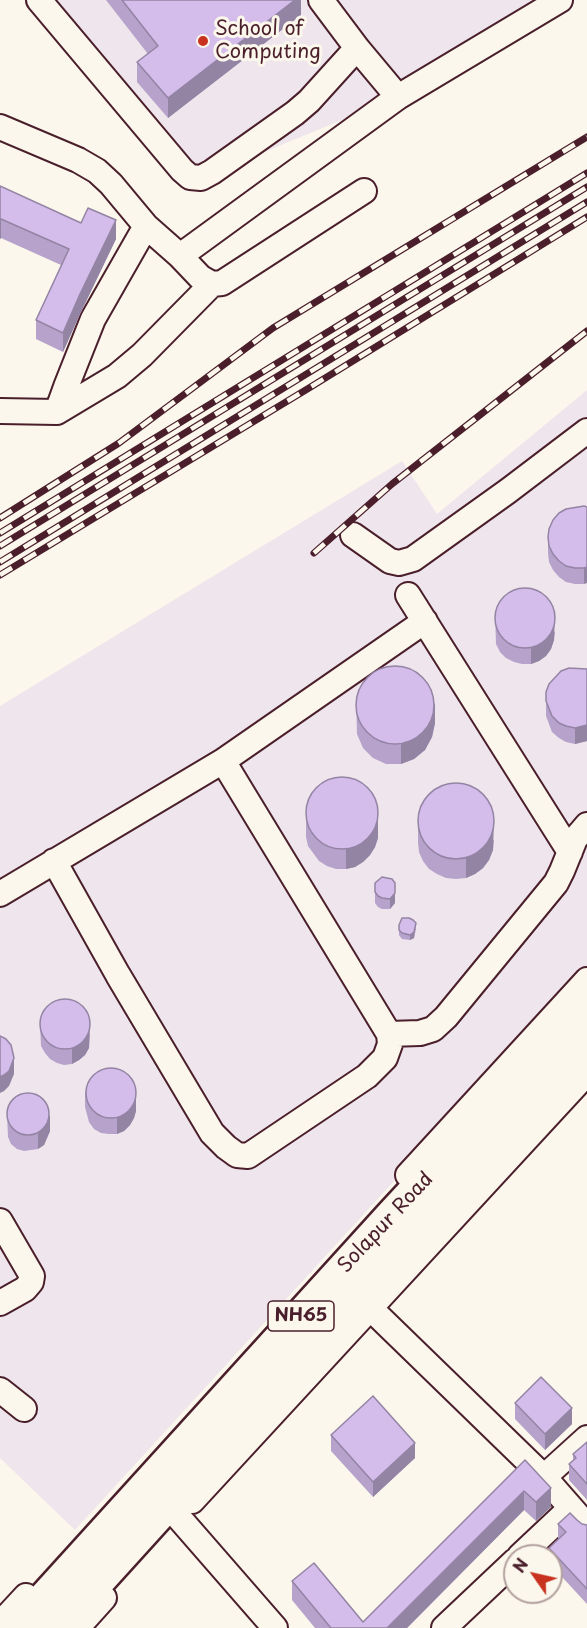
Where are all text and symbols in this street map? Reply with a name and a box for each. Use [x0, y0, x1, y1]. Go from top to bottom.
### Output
place label: School of Computing [215, 17, 321, 64]
marker: School of Computing [196, 34, 210, 48]
street label: Solapur Road [333, 1168, 439, 1278]
road number: NH65 [268, 1301, 334, 1331]
north arrow [503, 1544, 563, 1604]
text: N [506, 1553, 533, 1577]

